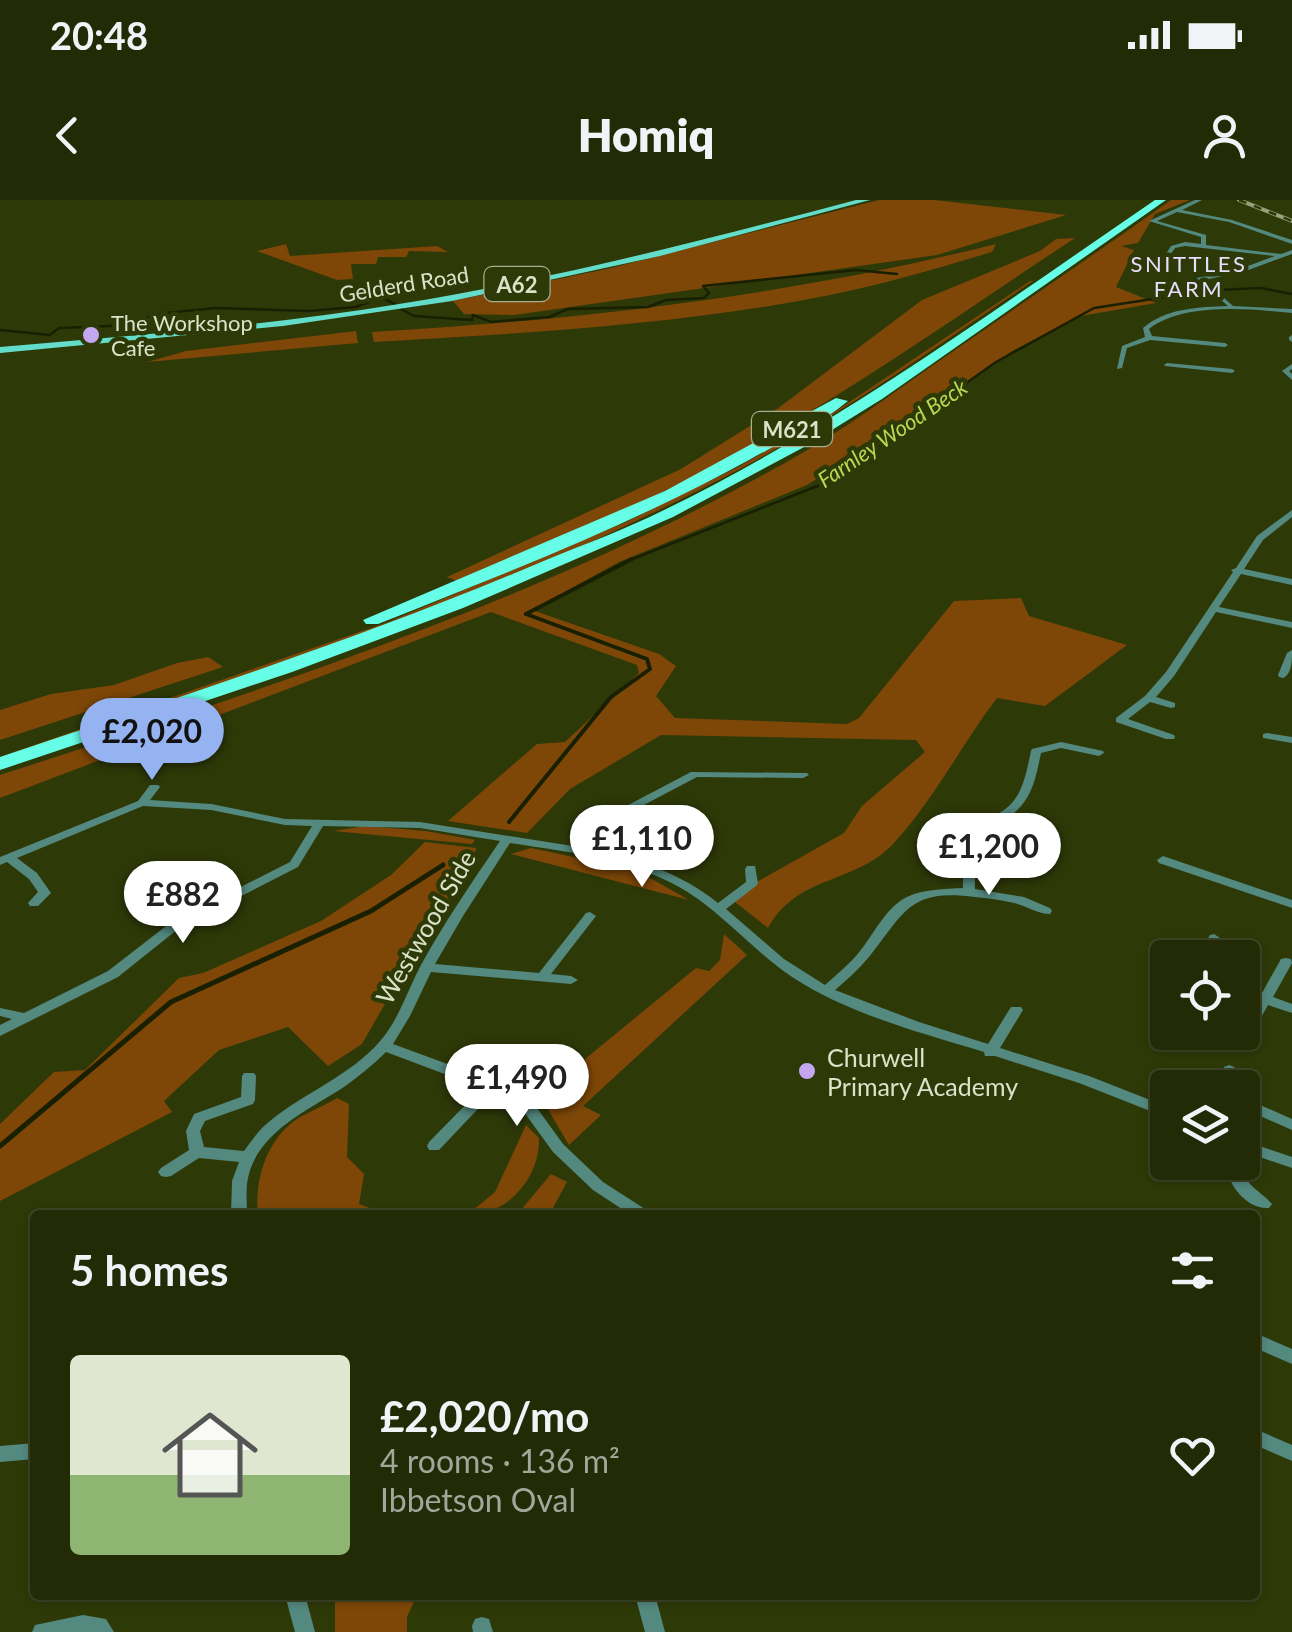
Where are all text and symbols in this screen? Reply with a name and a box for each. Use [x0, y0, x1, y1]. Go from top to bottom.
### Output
text: 20:48 [50, 12, 148, 58]
icon: back [40, 108, 95, 163]
text: Homiq [578, 108, 714, 162]
icon: person [1197, 108, 1252, 163]
district label: SNITTLES FARM [1131, 250, 1247, 302]
street label: Gelderd Road [337, 260, 471, 308]
road number: A62 [484, 267, 550, 301]
place label: The Workshop Cafe [111, 309, 253, 361]
marker: The Workshop Cafe [80, 324, 102, 346]
water label: Farnley Wood Beck [812, 373, 972, 493]
road number: M621 [752, 412, 832, 446]
pin: £2,020 [71, 698, 233, 783]
text: £2,020 [102, 711, 202, 750]
pin: £1,110 [561, 805, 723, 890]
pin: £1,200 [908, 813, 1070, 898]
text: £1,110 [592, 818, 692, 857]
text: £1,200 [939, 826, 1039, 865]
street label: Westwood Side [369, 845, 481, 1009]
pin: £882 [124, 861, 242, 946]
text: £882 [146, 874, 220, 913]
map controls [1150, 940, 1260, 1180]
button: locate [1150, 940, 1260, 1050]
place label: Churwell Primary Academy [827, 1042, 1018, 1101]
pin: £1,490 [436, 1044, 598, 1129]
text: £1,490 [467, 1057, 567, 1096]
marker: Churwell Primary Academy [796, 1060, 818, 1082]
button: layers [1150, 1070, 1260, 1180]
icon: filters [1165, 1243, 1220, 1298]
text: 5 homes [70, 1245, 228, 1295]
text: £2,020/mo [380, 1391, 589, 1441]
icon: home [150, 1395, 270, 1515]
icon: heart [1165, 1428, 1220, 1483]
text: 4 rooms · 136 m² [380, 1441, 620, 1480]
text: Ibbetson Oval [380, 1480, 576, 1519]

